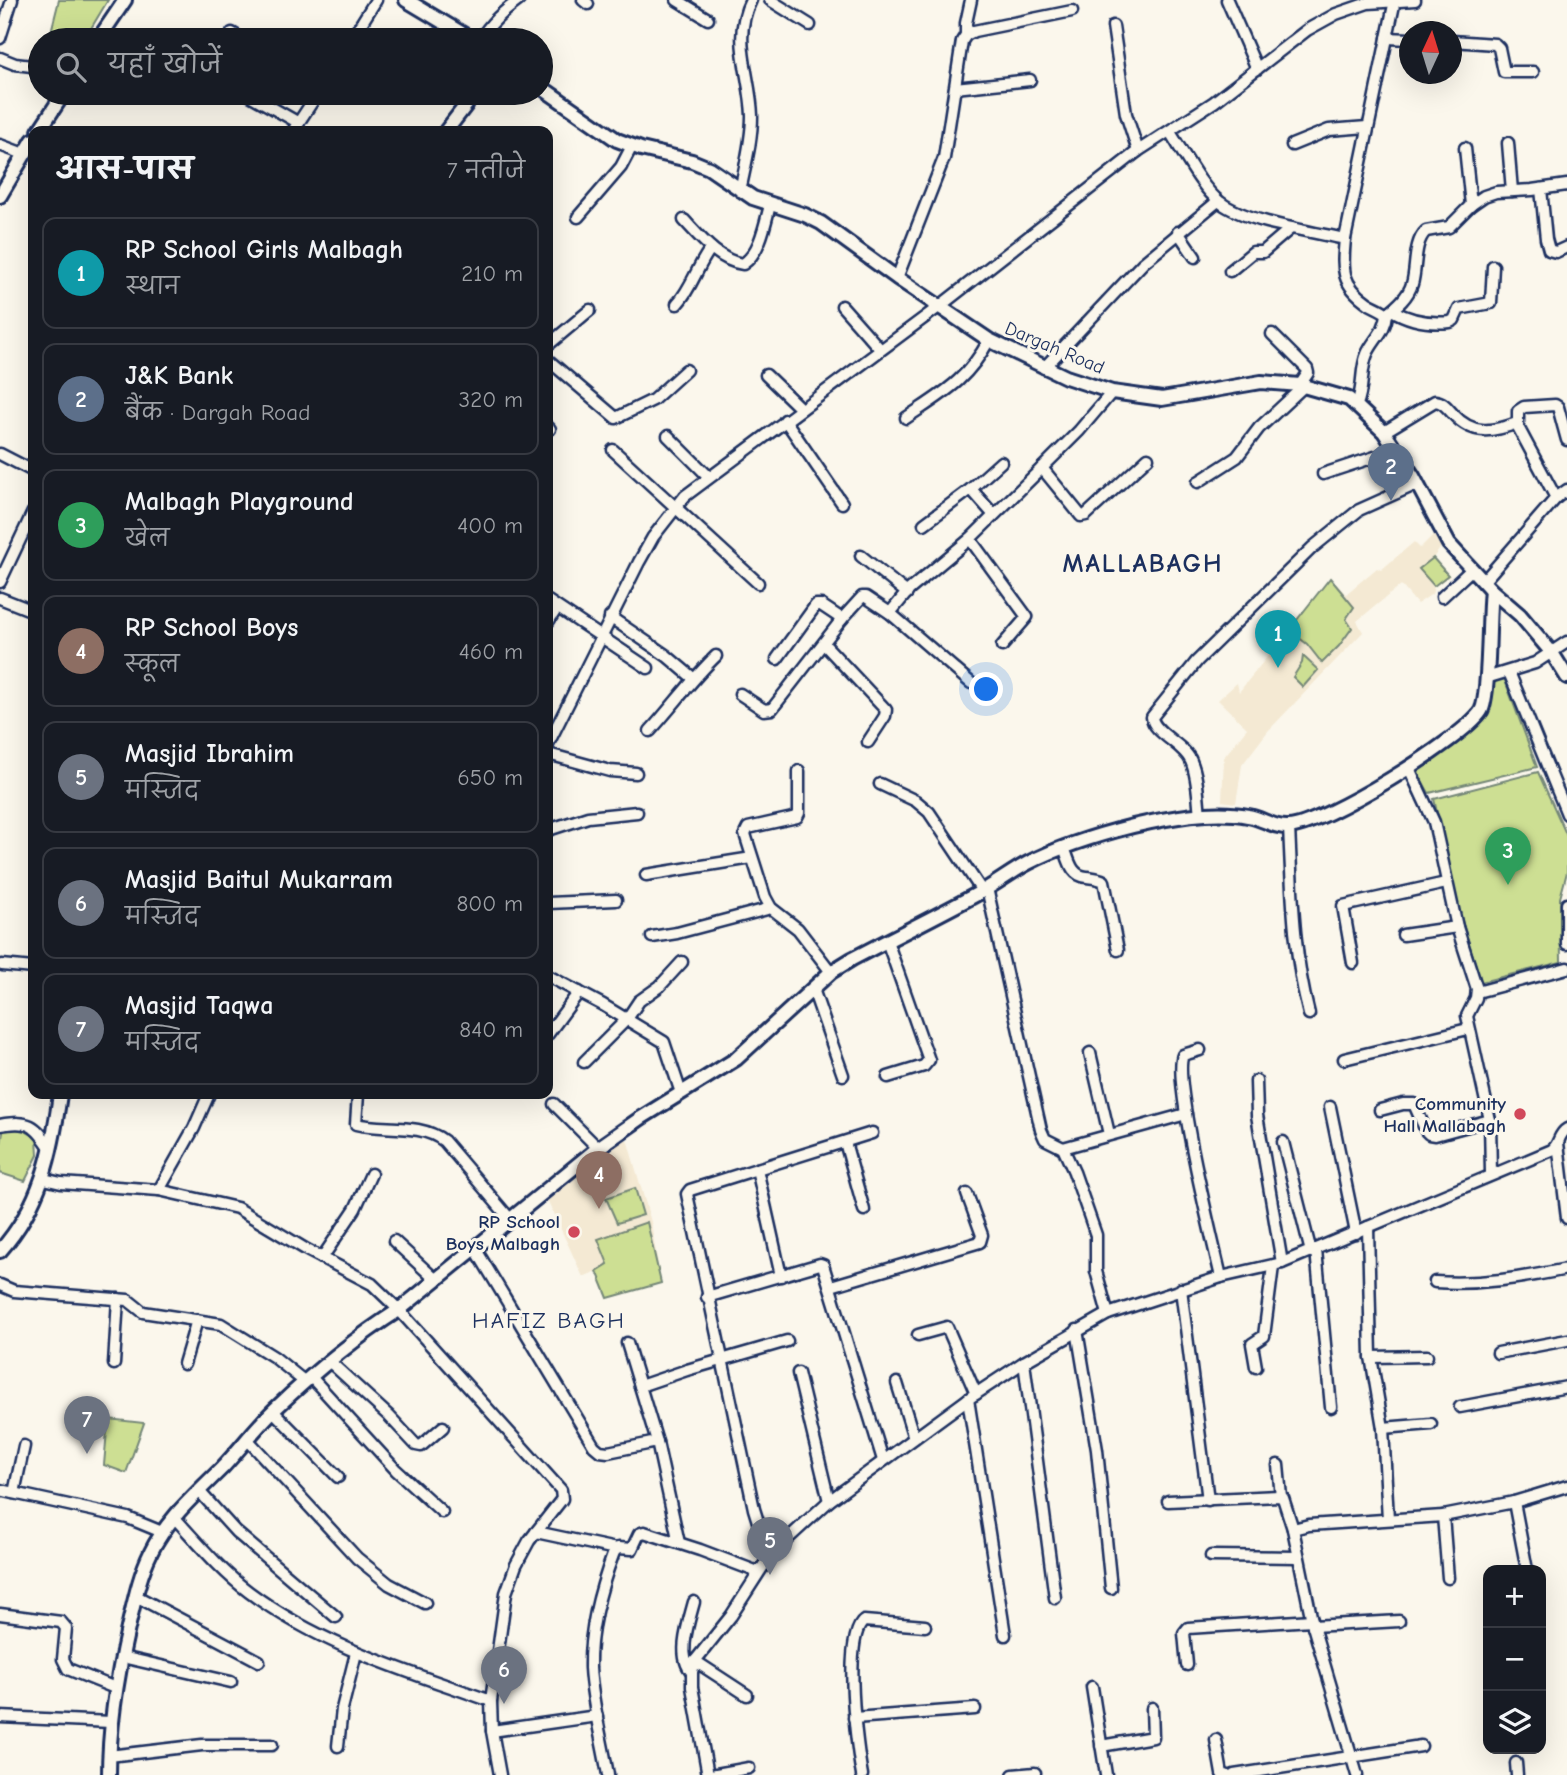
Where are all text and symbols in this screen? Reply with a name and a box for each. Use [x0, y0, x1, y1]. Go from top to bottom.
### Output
north arrow [1399, 21, 1462, 84]
search box [28, 28, 553, 105]
icon: search [52, 48, 90, 86]
text: यहाँ खोजें [108, 50, 222, 80]
text: आस-पास [56, 152, 193, 187]
text: 7 नतीजे [447, 157, 525, 184]
text: RP School Girls Malbagh [125, 235, 403, 265]
text: 1 [76, 260, 86, 287]
text: 210 m [461, 260, 523, 287]
text: स्थान [125, 273, 180, 300]
street label: Dargah Road [1001, 317, 1108, 379]
text: J&K Bank [125, 361, 233, 391]
text: 2 [75, 386, 87, 413]
text: 320 m [459, 386, 523, 413]
text: बैंक · Dargah Road [125, 399, 310, 426]
pin: 2 [1368, 443, 1414, 501]
text: Malbagh Playground [125, 487, 354, 517]
text: 3 [75, 512, 87, 539]
text: 400 m [457, 512, 523, 539]
text: खेल [125, 525, 170, 552]
district label: MALLABAGH [1063, 549, 1223, 579]
pin: 1 [1255, 610, 1301, 668]
text: RP School Boys [125, 613, 298, 643]
text: 4 [76, 638, 86, 665]
text: 460 m [459, 638, 523, 665]
text: स्कूल [125, 651, 180, 678]
your location [969, 672, 1003, 706]
text: Masjid Ibrahim [125, 739, 294, 769]
text: 5 [75, 764, 87, 791]
text: 650 m [457, 764, 523, 791]
text: मस्जिद [125, 777, 200, 804]
pin: 3 [1485, 827, 1531, 885]
text: Masjid Baitul Mukarram [125, 865, 393, 895]
text: 6 [75, 890, 87, 917]
text: 800 m [456, 890, 523, 917]
text: मस्जिद [125, 903, 200, 930]
text: Masjid Taqwa [125, 991, 274, 1021]
text: 7 [76, 1016, 86, 1043]
text: 840 m [459, 1016, 523, 1043]
text: मस्जिद [125, 1029, 200, 1056]
place label: Community Hall Mallabagh [1383, 1093, 1506, 1137]
marker: Community Hall Mallabagh [1512, 1106, 1528, 1122]
pin: 4 [576, 1151, 622, 1209]
place label: RP School Boys Malbagh [446, 1211, 560, 1255]
marker: RP School Boys Malbagh [566, 1224, 582, 1240]
district label: HAFIZ BAGH [472, 1307, 626, 1334]
pin: 7 [64, 1396, 110, 1454]
pin: 5 [747, 1517, 793, 1575]
map controls [1483, 1565, 1546, 1754]
button: + [1483, 1565, 1546, 1628]
button: − [1483, 1628, 1546, 1691]
pin: 6 [481, 1646, 527, 1704]
button: layers [1483, 1691, 1546, 1754]

